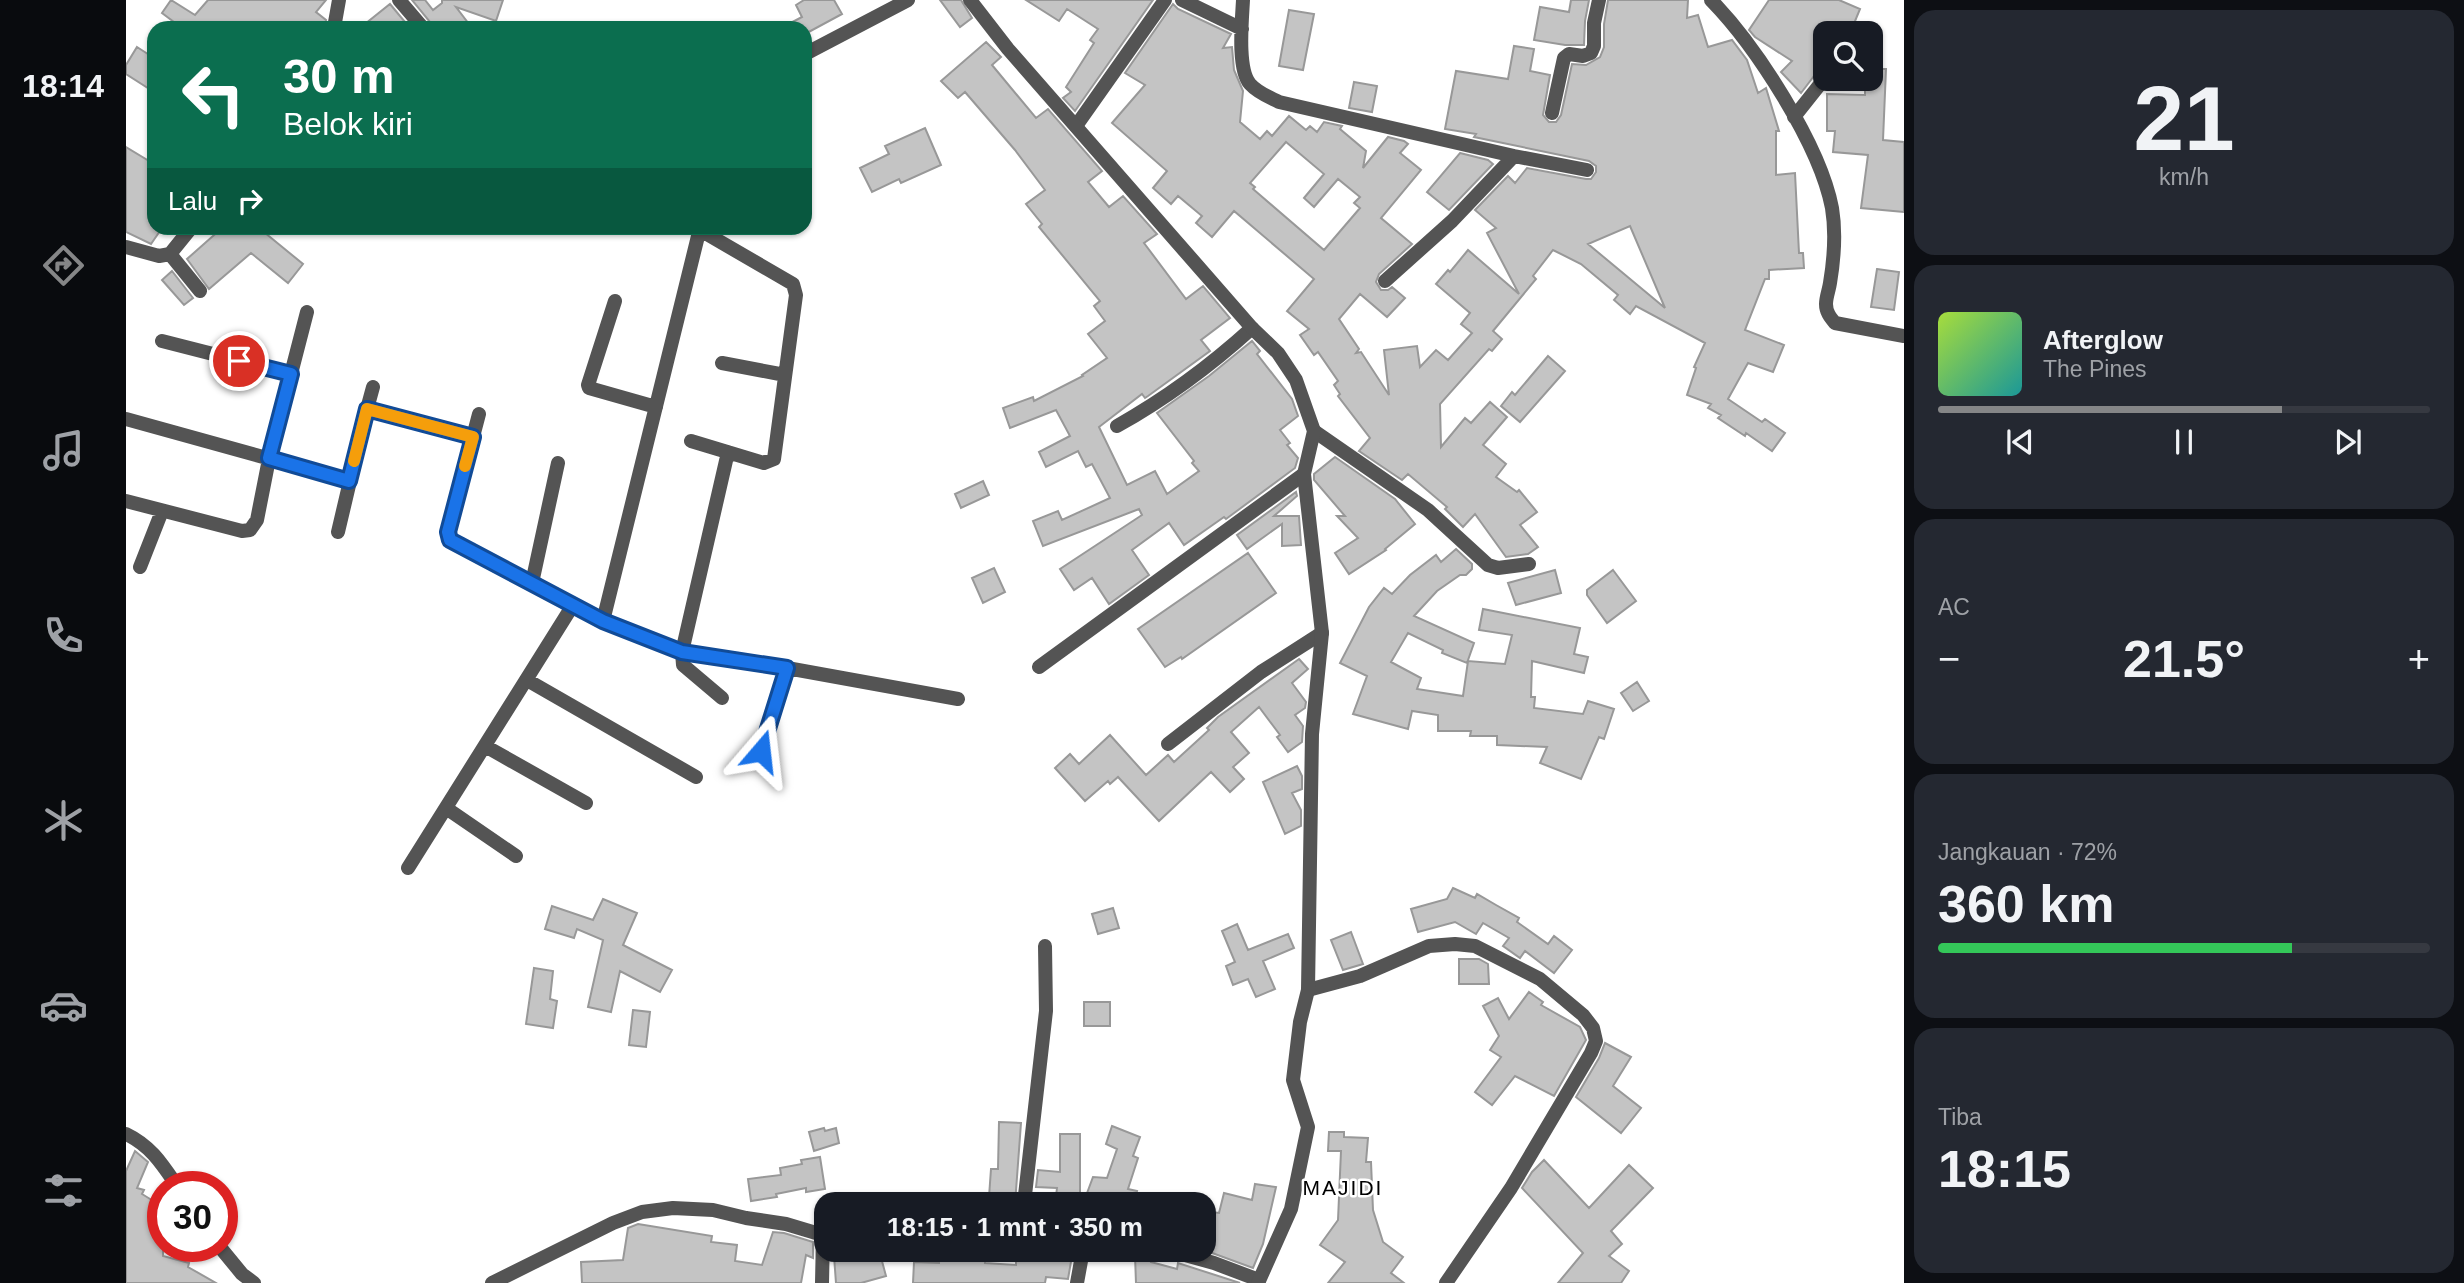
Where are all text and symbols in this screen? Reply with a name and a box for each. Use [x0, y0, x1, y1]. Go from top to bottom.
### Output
map controls [1813, 21, 1883, 91]
button: search [1813, 21, 1883, 91]
icon: left [168, 49, 259, 140]
text: 30 m [283, 49, 395, 103]
text: 18:14 [22, 68, 104, 104]
text: 21 [2133, 68, 2235, 169]
text: Belok kiri [283, 106, 413, 142]
text: km/h [2159, 164, 2209, 190]
icon: right [231, 182, 269, 220]
text: Lalu [168, 186, 217, 216]
icon: directions [39, 241, 88, 290]
text: Afterglow [2043, 325, 2163, 355]
pin [209, 331, 269, 391]
icon: arrive [220, 342, 258, 380]
text: The Pines [2043, 356, 2147, 382]
icon: previous [2001, 423, 2039, 461]
icon: pause [2165, 423, 2203, 461]
icon: next [2329, 423, 2367, 461]
icon: music [39, 426, 88, 475]
text: AC [1938, 594, 1970, 620]
icon: phone [39, 611, 88, 660]
text: 21.5° [2123, 630, 2245, 688]
text: − [1938, 638, 1960, 680]
text: + [2408, 638, 2430, 680]
position arrow [724, 714, 798, 788]
icon: climate [39, 796, 88, 845]
text: Jangkauan · 72% [1938, 839, 2117, 865]
text: 360 km [1938, 875, 2114, 933]
icon: car [39, 981, 88, 1030]
text: Tiba [1938, 1104, 1982, 1130]
text: 18:15 [1938, 1140, 2071, 1198]
icon: filters [39, 1166, 88, 1215]
speed limit sign: 30 [147, 1171, 238, 1262]
district label: MAJIDI [1303, 1176, 1383, 1199]
text: 18:15 · 1 mnt · 350 m [887, 1212, 1143, 1242]

